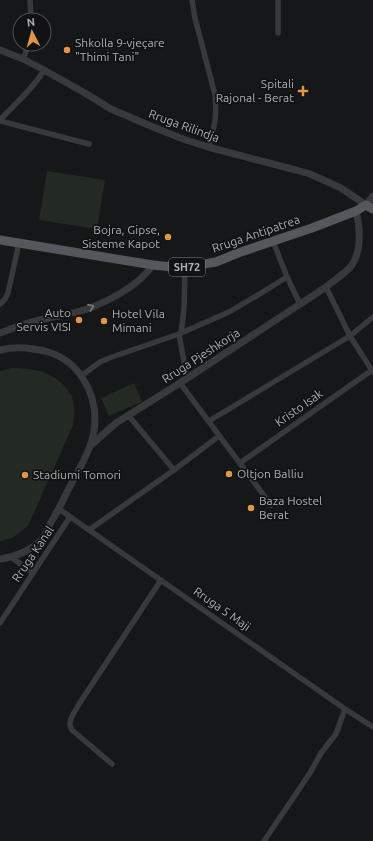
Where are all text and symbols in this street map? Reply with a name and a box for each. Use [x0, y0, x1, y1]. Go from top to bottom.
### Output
north arrow [12, 12, 52, 52]
text: N [26, 16, 36, 28]
place label: Shkolla 9-vjeçare "Thimi Tani" [75, 36, 165, 63]
marker: Shkolla 9-vjeçare "Thimi Tani" [62, 45, 72, 55]
place label: Spitali Rajonal - Berat [216, 77, 294, 104]
marker: Spitali Rajonal - Berat [297, 85, 309, 97]
street label: Rruga Rilindja [147, 107, 221, 144]
street label: Rruga Antipatrea [210, 212, 302, 255]
place label: Bojra, Gipse, Sisteme Kapot [82, 223, 160, 250]
marker: Bojra, Gipse, Sisteme Kapot [163, 232, 173, 242]
road number: SH72 [169, 258, 205, 276]
one-way arrow [88, 303, 95, 312]
place label: Auto Servis VISI [16, 306, 71, 333]
place label: Hotel Vila Mimani [112, 307, 165, 334]
marker: Auto Servis VISI [74, 315, 84, 325]
marker: Hotel Vila Mimani [99, 316, 109, 326]
street label: Rruga Pjeshkorja [159, 326, 242, 386]
street label: Kristo Isak [272, 387, 325, 429]
place label: Oltjon Balliu [237, 467, 304, 480]
place label: Stadiumi Tomori [33, 468, 121, 481]
marker: Oltjon Balliu [224, 469, 234, 479]
marker: Stadiumi Tomori [20, 470, 30, 480]
place label: Baza Hostel Berat [259, 494, 322, 521]
marker: Baza Hostel Berat [246, 503, 256, 513]
street label: Rruga Kanal [9, 523, 56, 584]
street label: Rruga 5 Maji [191, 584, 253, 633]

